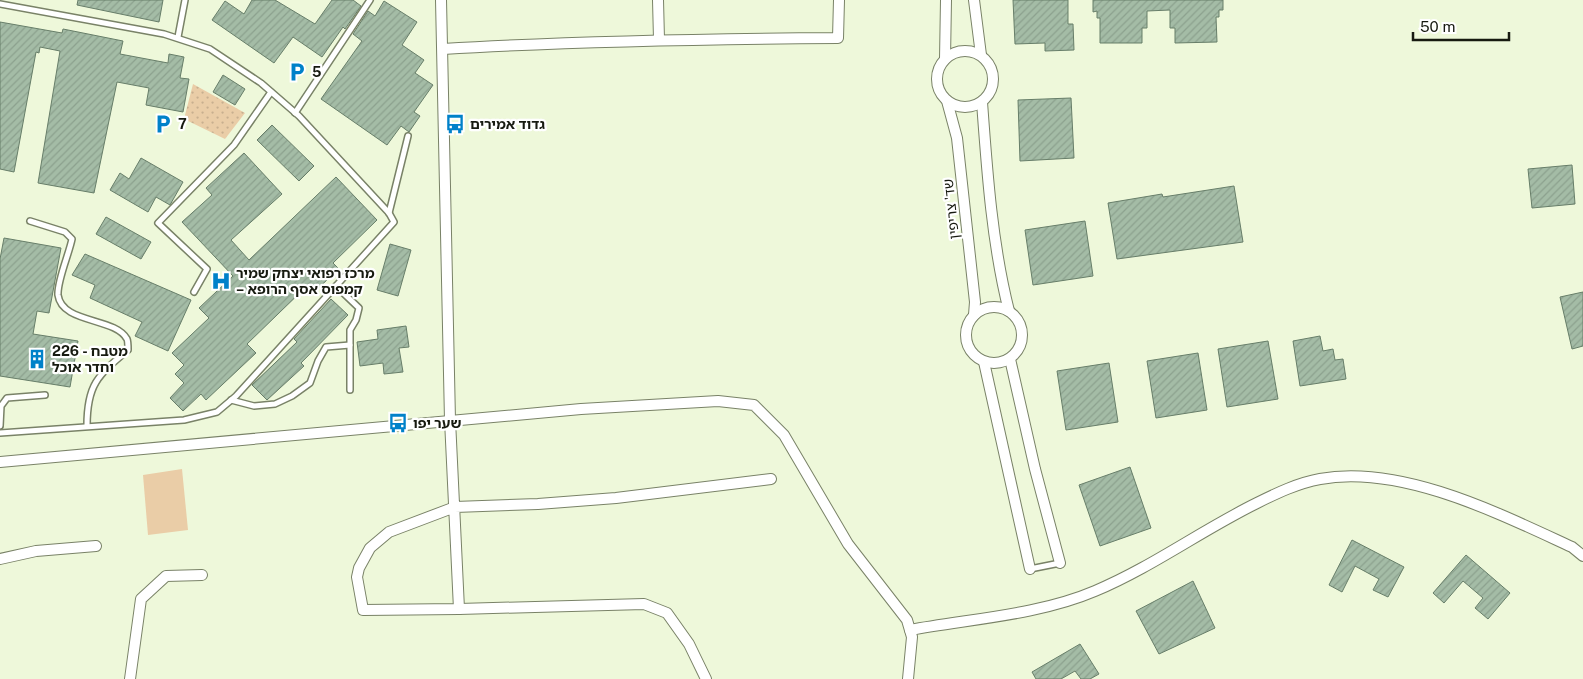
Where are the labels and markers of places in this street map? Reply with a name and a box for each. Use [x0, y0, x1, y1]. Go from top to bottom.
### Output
parking icon: 5 [286, 61, 308, 83]
place label: 5 [312, 64, 321, 80]
parking icon: 7 [152, 113, 174, 135]
bus stop icon: גדוד אמירים [444, 113, 466, 135]
place label: 7 [178, 116, 187, 132]
place label: גדוד אמירים [470, 116, 545, 132]
place label: מרכז רפואי יצחק שמיר – קמפוס אסף הרופא [236, 265, 375, 297]
hospital icon: מרכז רפואי יצחק שמיר – קמפוס אסף הרופא [210, 270, 232, 292]
place label: 226 - מטבח וחדר אוכל [52, 343, 128, 375]
building icon: 226 - מטבח וחדר אוכל [26, 348, 48, 370]
bus stop icon: שער יפו [387, 412, 409, 434]
place label: שער יפו [413, 415, 461, 431]

